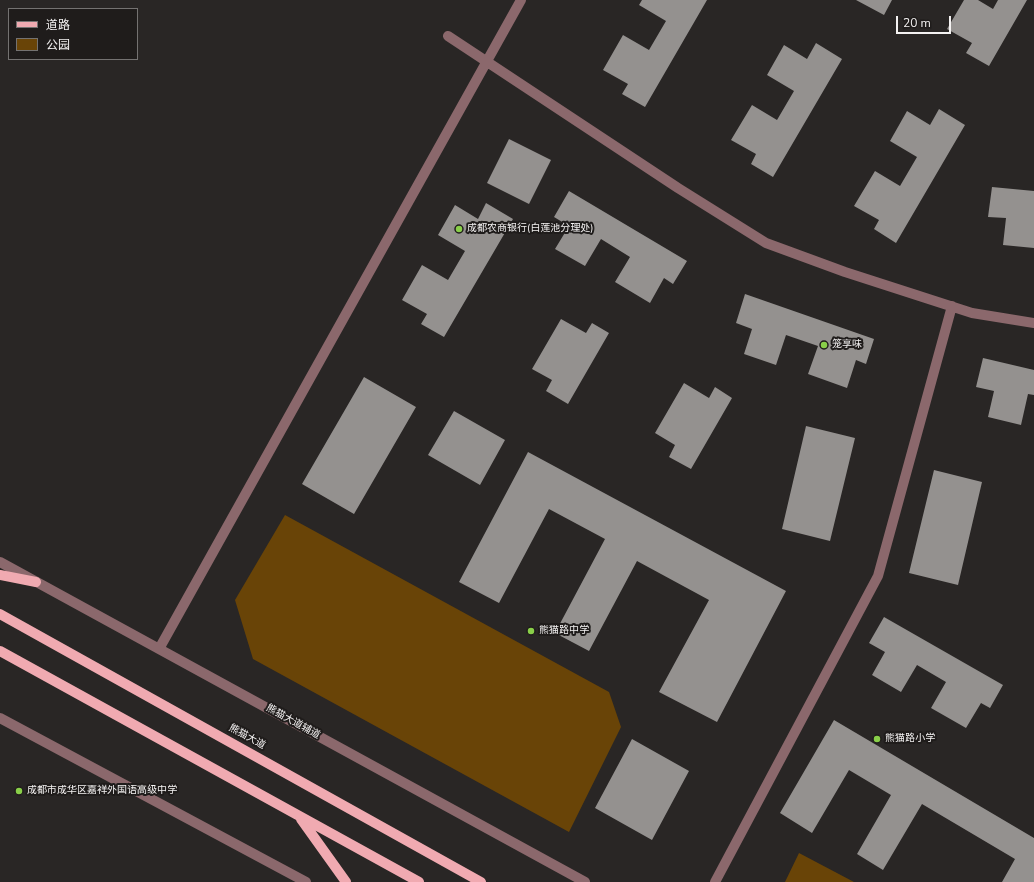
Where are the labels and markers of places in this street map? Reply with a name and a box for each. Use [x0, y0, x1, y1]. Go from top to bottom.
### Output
place label: 成都农商银行(白莲池分理处) [467, 223, 593, 235]
marker: 成都农商银行(白莲池分理处) [454, 224, 464, 234]
place label: 笼享味 [832, 339, 862, 351]
marker: 笼享味 [819, 340, 829, 350]
place label: 熊猫路中学 [539, 625, 589, 637]
marker: 熊猫路中学 [526, 626, 536, 636]
place label: 熊猫路小学 [885, 733, 935, 745]
marker: 熊猫路小学 [872, 734, 882, 744]
place label: 成都市成华区嘉祥外国语高级中学 [27, 785, 177, 797]
marker: 成都市成华区嘉祥外国语高级中学 [14, 786, 24, 796]

